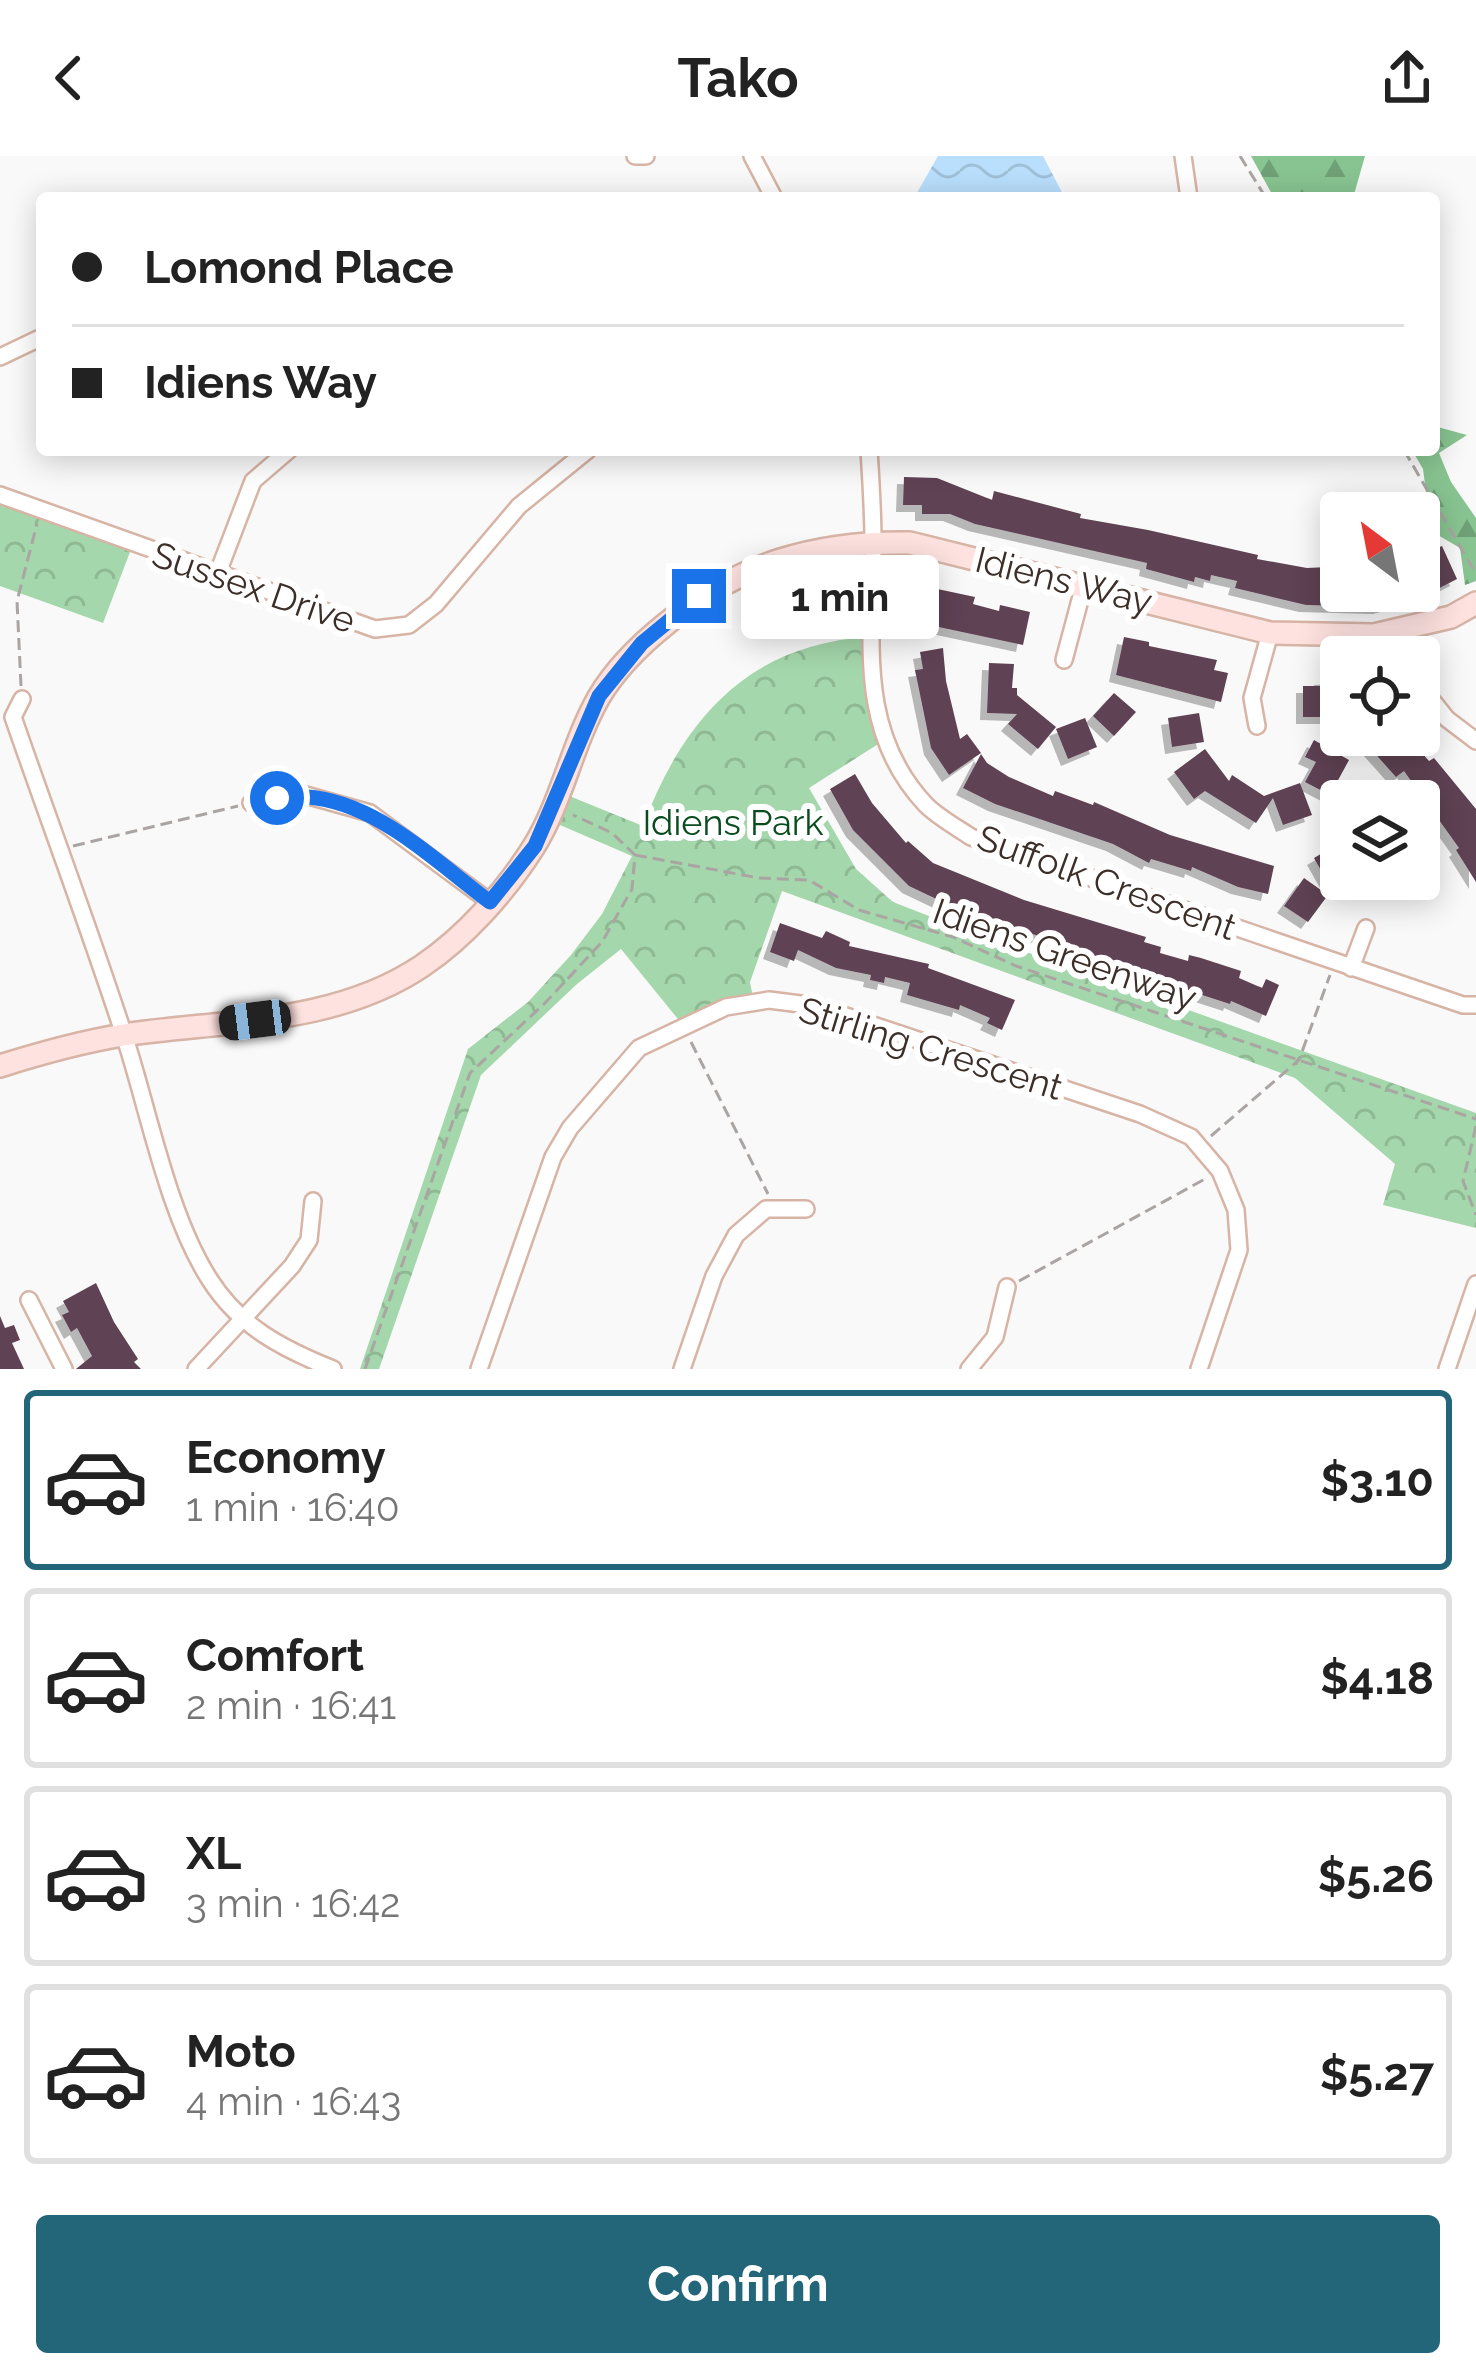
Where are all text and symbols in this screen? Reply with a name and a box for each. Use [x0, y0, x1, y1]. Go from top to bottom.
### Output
icon: back [36, 45, 102, 111]
icon: share [1374, 45, 1440, 111]
text: Tako [677, 46, 799, 110]
text: Lomond Place [144, 241, 454, 294]
text: Idiens Way [144, 356, 377, 409]
north arrow [1320, 492, 1440, 612]
map controls [1320, 492, 1440, 900]
street label: Sussex Drive [147, 533, 361, 641]
street label: Idiens Way [971, 538, 1157, 622]
callout: 1 min [741, 554, 939, 638]
route end [672, 569, 726, 623]
text: 1 min [791, 574, 889, 620]
button: locate [1320, 636, 1440, 756]
route start [250, 771, 304, 825]
button: layers [1320, 780, 1440, 900]
park label: Idiens Park [642, 801, 824, 843]
street label: Suffolk Crescent [972, 816, 1242, 948]
street label: Idiens Greenway [928, 889, 1202, 1019]
street label: Stirling Crescent [794, 988, 1068, 1108]
car [217, 998, 293, 1042]
icon: car [42, 1426, 150, 1534]
text: Economy [186, 1431, 386, 1484]
text: $3.10 [1321, 1454, 1434, 1507]
text: 1 min · 16:40 [186, 1484, 400, 1530]
icon: car [42, 1624, 150, 1732]
text: Comfort [186, 1629, 364, 1682]
text: $4.18 [1320, 1652, 1434, 1705]
text: 2 min · 16:41 [186, 1682, 396, 1728]
icon: car [42, 1822, 150, 1930]
text: XL [186, 1827, 241, 1880]
text: $5.26 [1318, 1850, 1434, 1903]
text: 3 min · 16:42 [186, 1880, 400, 1926]
icon: car [42, 2020, 150, 2128]
text: Moto [186, 2025, 296, 2078]
text: $5.27 [1320, 2048, 1434, 2101]
text: 4 min · 16:43 [186, 2078, 401, 2124]
button: Confirm [36, 2215, 1440, 2353]

